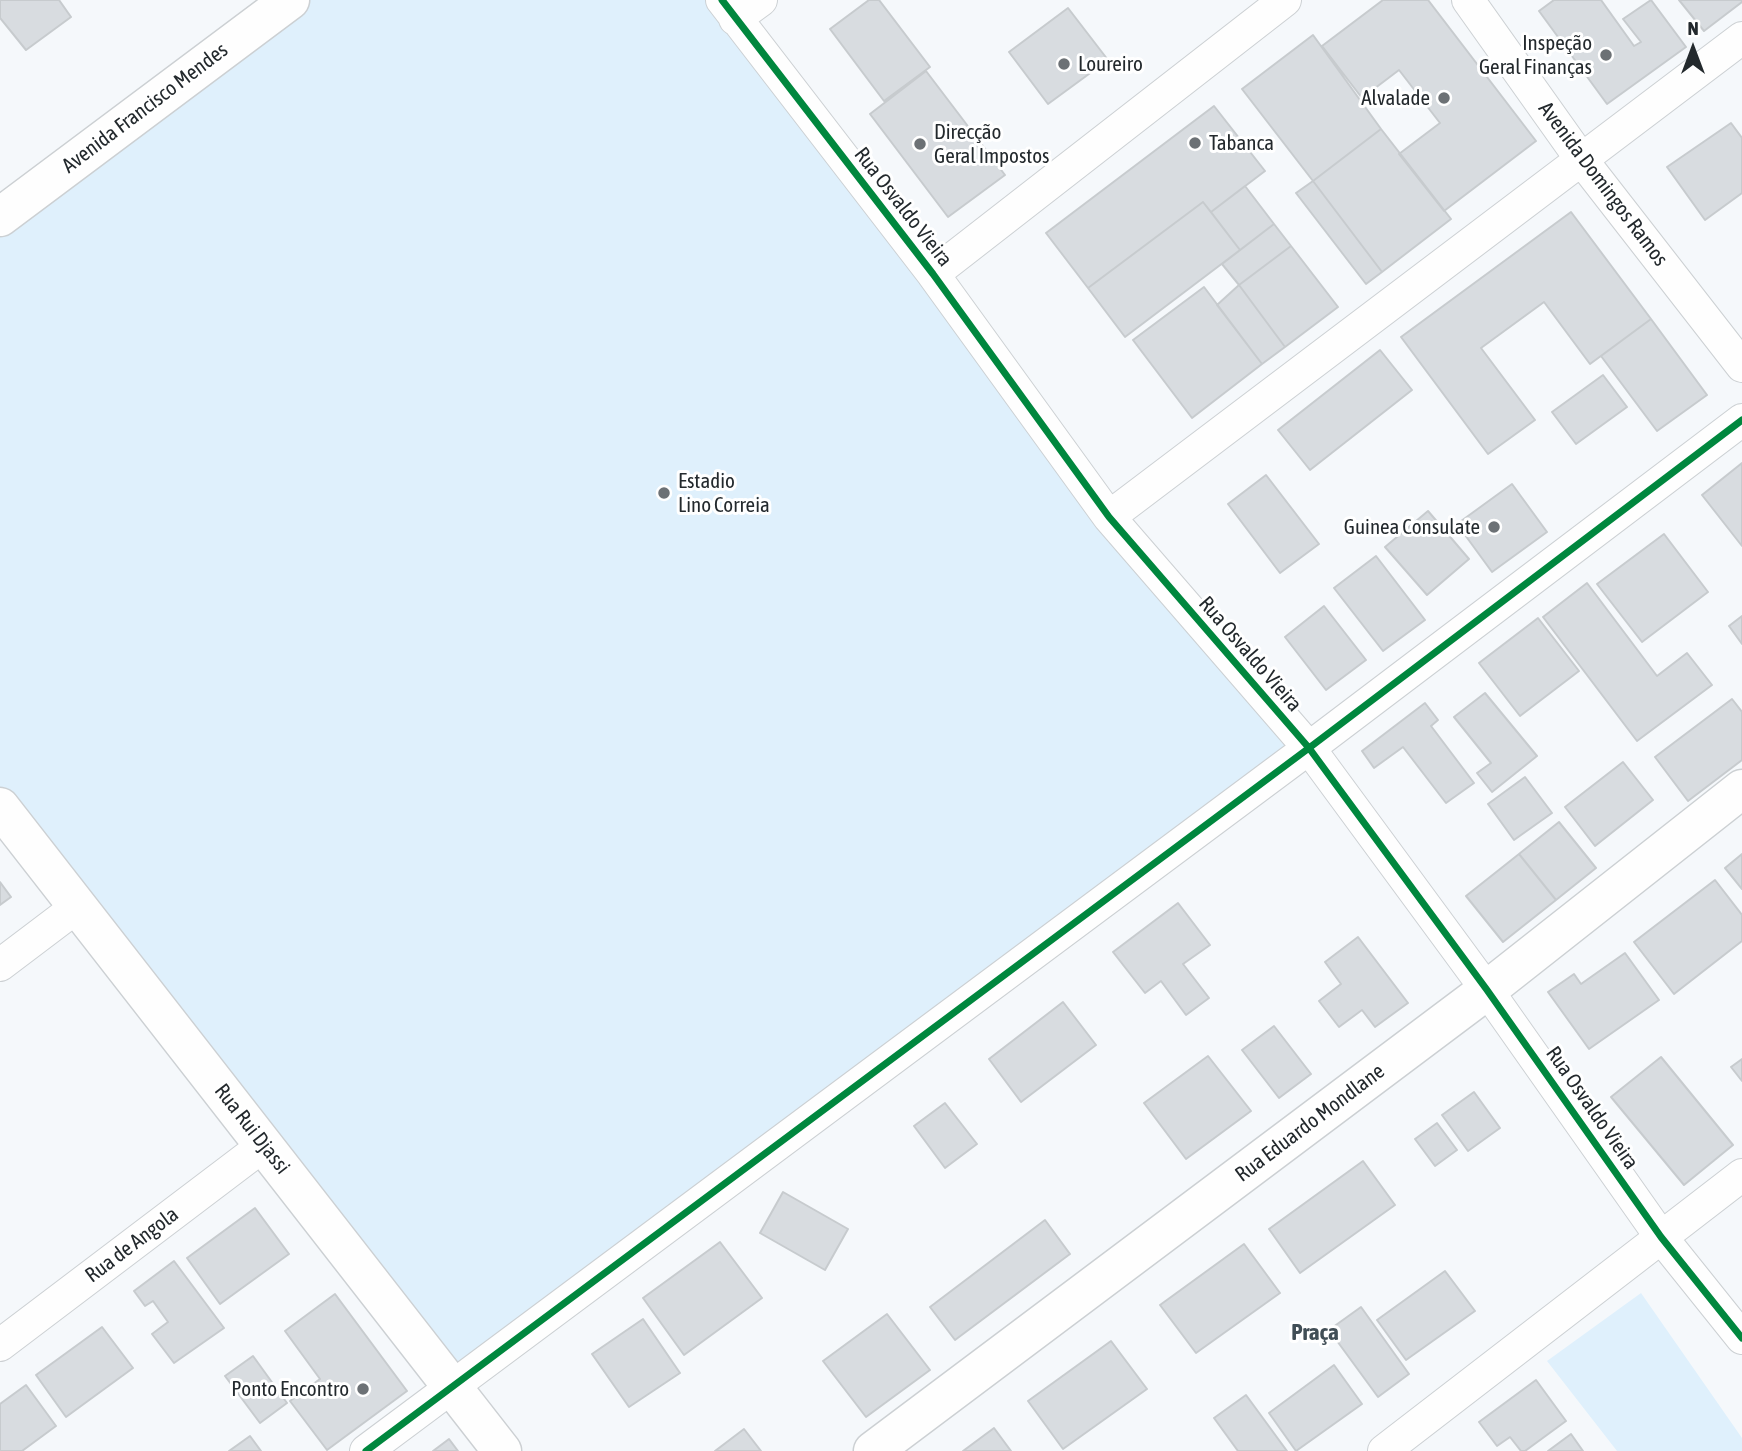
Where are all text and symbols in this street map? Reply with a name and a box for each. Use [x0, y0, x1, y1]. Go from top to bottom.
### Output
north arrow [1658, 14, 1728, 84]
text: N [1687, 17, 1699, 39]
place label: Inspeção Geral Finanças [1479, 30, 1592, 80]
street label: Avenida Francisco Mendes [57, 37, 233, 179]
marker: Inspeção Geral Finanças [1598, 47, 1614, 63]
place label: Loureiro [1078, 51, 1143, 77]
marker: Loureiro [1056, 56, 1072, 72]
place label: Alvalade [1361, 85, 1430, 111]
marker: Alvalade [1436, 90, 1452, 106]
street label: Avenida Domingos Ramos [1533, 97, 1673, 271]
place label: Direcção Geral Impostos [934, 119, 1049, 169]
place label: Tabanca [1209, 130, 1274, 156]
marker: Tabanca [1187, 135, 1203, 151]
marker: Direcção Geral Impostos [912, 136, 928, 152]
street label: Rua Osvaldo Vieira [849, 142, 957, 272]
place label: Estadio Lino Correia [678, 468, 770, 518]
marker: Estadio Lino Correia [656, 485, 672, 501]
place label: Guinea Consulate [1344, 514, 1480, 540]
marker: Guinea Consulate [1486, 519, 1502, 535]
street label: Rua Osvaldo Vieira [1193, 591, 1307, 717]
street label: Rua Osvaldo Vieira [1540, 1042, 1644, 1174]
street label: Rua Eduardo Mondlane [1230, 1059, 1390, 1187]
street label: Rua Rui Djassi [209, 1079, 295, 1179]
street label: Rua de Angola [81, 1202, 183, 1288]
district label: Praça [1291, 1319, 1339, 1347]
place label: Ponto Encontro [231, 1376, 349, 1402]
marker: Ponto Encontro [355, 1381, 371, 1397]

